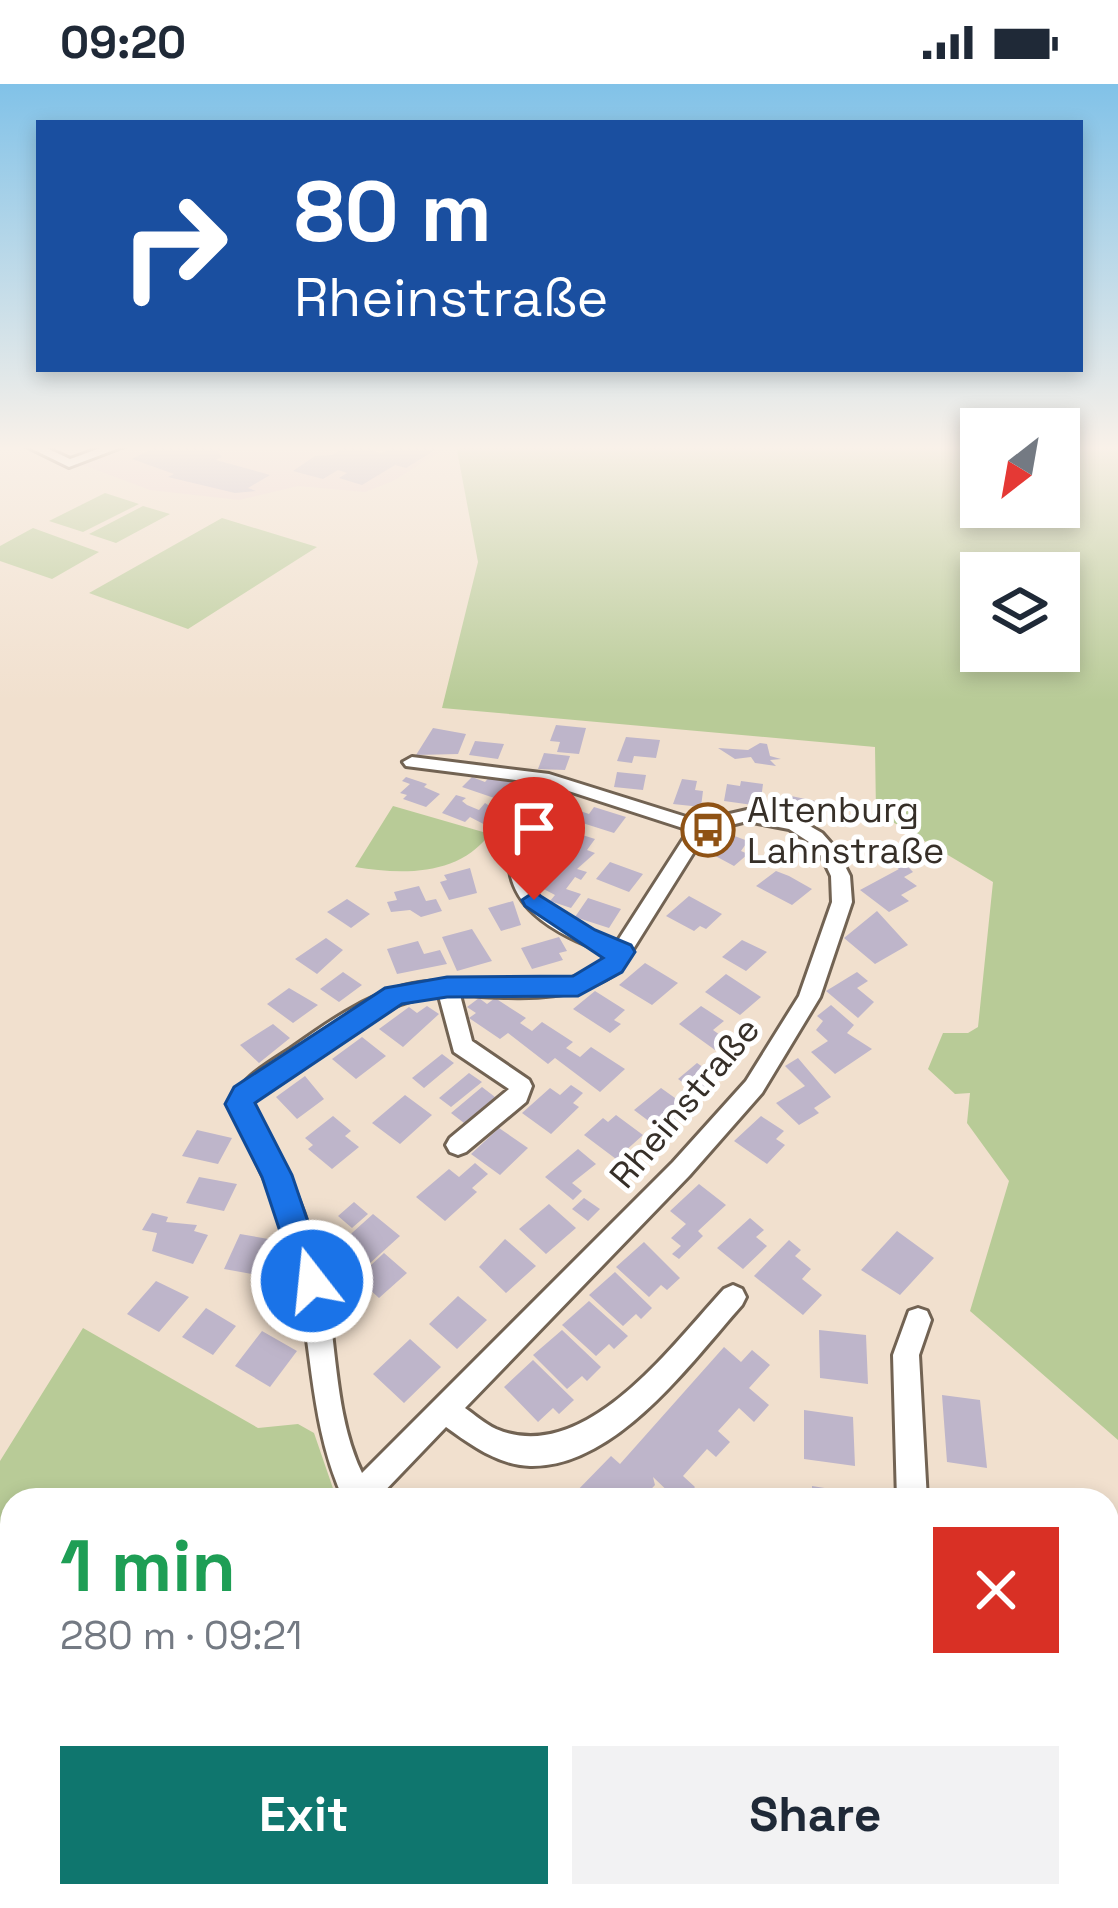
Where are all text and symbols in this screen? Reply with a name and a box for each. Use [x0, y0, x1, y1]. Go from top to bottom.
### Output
text: 09:20 [60, 14, 186, 71]
text: 80 m [294, 158, 492, 266]
icon: right [96, 168, 252, 324]
text: Rheinstraße [294, 263, 609, 332]
north arrow [960, 408, 1080, 528]
map controls [960, 408, 1080, 672]
button: layers [960, 552, 1080, 672]
pin [483, 777, 585, 900]
place label: Altenburg Lahnstraße [747, 787, 944, 874]
icon: arrive [501, 795, 567, 861]
bus stop icon: Altenburg Lahnstraße [680, 802, 736, 858]
street label: Rheinstraße [600, 1008, 770, 1198]
position arrow [249, 1218, 375, 1344]
text: 1 min [60, 1520, 236, 1612]
button: close [933, 1527, 1059, 1653]
text: 280 m · 09:21 [60, 1611, 302, 1660]
button: Exit [60, 1746, 548, 1884]
button: Share [572, 1746, 1059, 1884]

